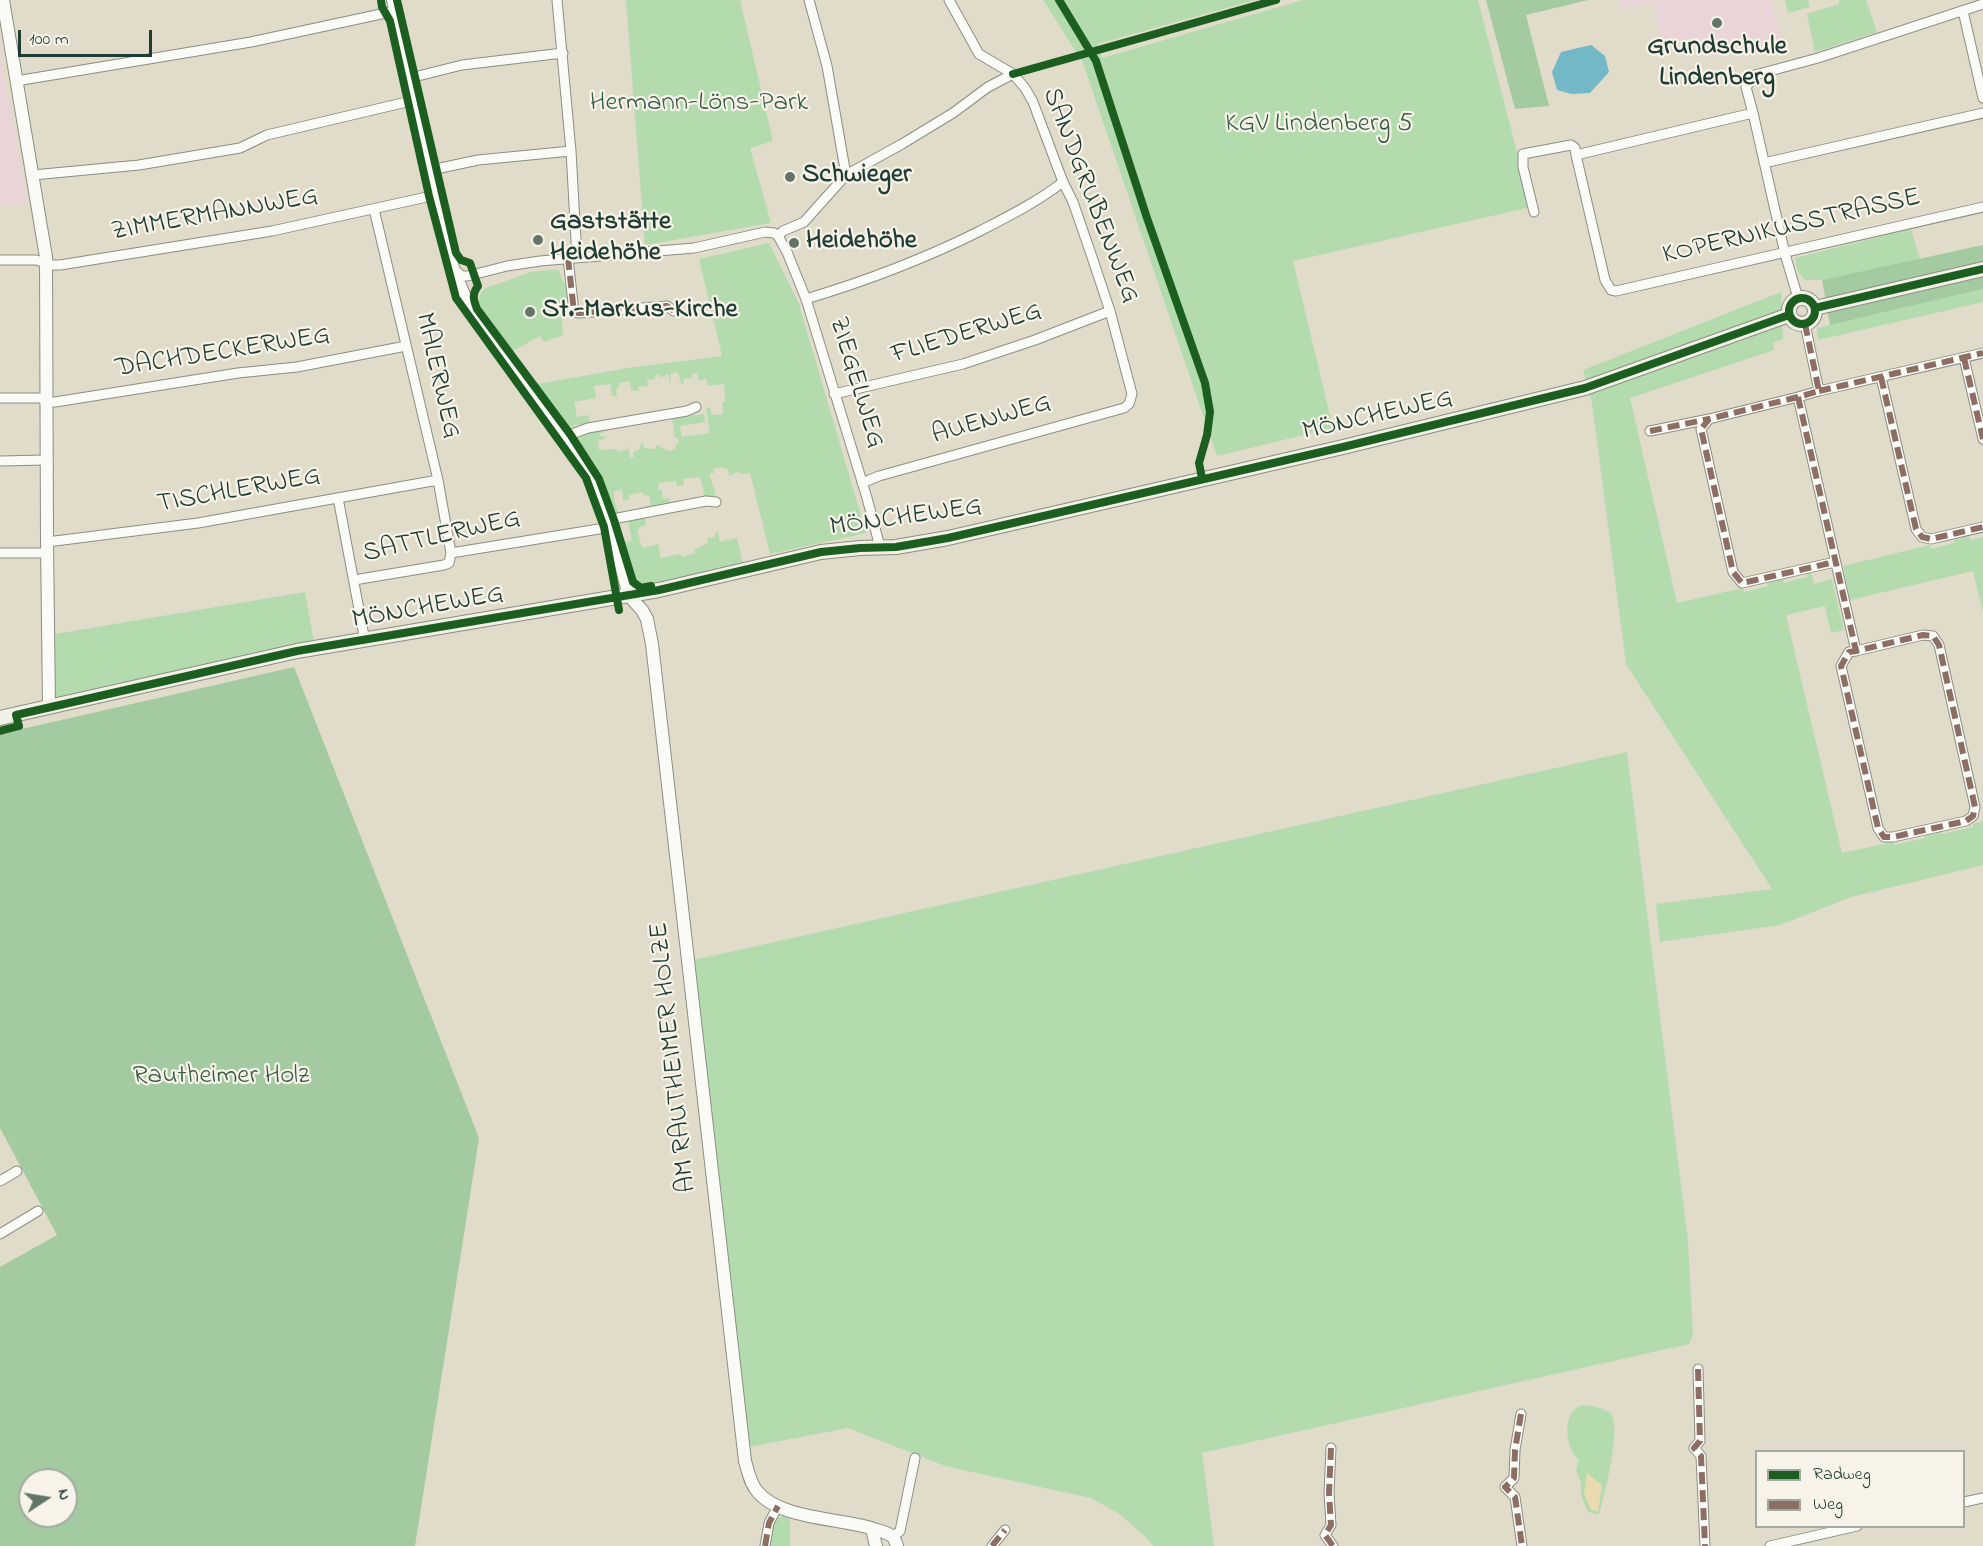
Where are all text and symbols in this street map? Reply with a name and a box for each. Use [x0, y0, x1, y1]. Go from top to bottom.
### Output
marker: Grundschule Lindenberg [1710, 16, 1724, 30]
scale bar [21, 18, 154, 56]
text: 100 m [29, 27, 69, 53]
place label: Grundschule Lindenberg [1647, 33, 1787, 96]
street label: SANDGRUBENWEG [1033, 84, 1145, 308]
park label: Hermann-Löns-Park [590, 89, 808, 121]
park label: KGV Lindenberg 5 [1225, 110, 1413, 142]
place label: Schwieger [802, 161, 911, 193]
marker: Schwieger [783, 170, 797, 184]
street label: ZIMMERMANNWEG [109, 182, 321, 250]
street label: KOPERNIKUSSTRASSE [1660, 183, 1924, 273]
place label: Gaststätte Heidehöhe [550, 208, 671, 271]
place label: Heidehöhe [806, 227, 917, 259]
marker: Gaststätte Heidehöhe [531, 233, 545, 247]
marker: Heidehöhe [787, 236, 801, 250]
place label: St.-Markus-Kirche [542, 296, 738, 328]
street label: FLIEDERWEG [888, 297, 1046, 373]
marker: St.-Markus-Kirche [523, 305, 537, 319]
street label: MALERWEG [406, 310, 466, 442]
street label: ZIEGELWEG [820, 313, 890, 453]
street label: DACHDECKERWEG [114, 321, 332, 387]
street label: MÖNCHEWEG [1300, 384, 1456, 450]
street label: AUENWEG [929, 389, 1055, 453]
street label: TISCHLERWEG [155, 462, 323, 522]
street label: MÖNCHEWEG [828, 492, 984, 546]
street label: SATTLERWEG [360, 504, 524, 572]
street label: MÖNCHEWEG [350, 580, 506, 638]
street label: AM RAUTHEIMER HOLZE [645, 920, 705, 1194]
park label: Rautheimer Holz [133, 1062, 309, 1094]
legend [1755, 1450, 1965, 1528]
text: Radweg [1813, 1462, 1871, 1488]
north arrow [18, 1468, 78, 1528]
text: N [51, 1487, 77, 1502]
text: Weg [1813, 1492, 1843, 1518]

